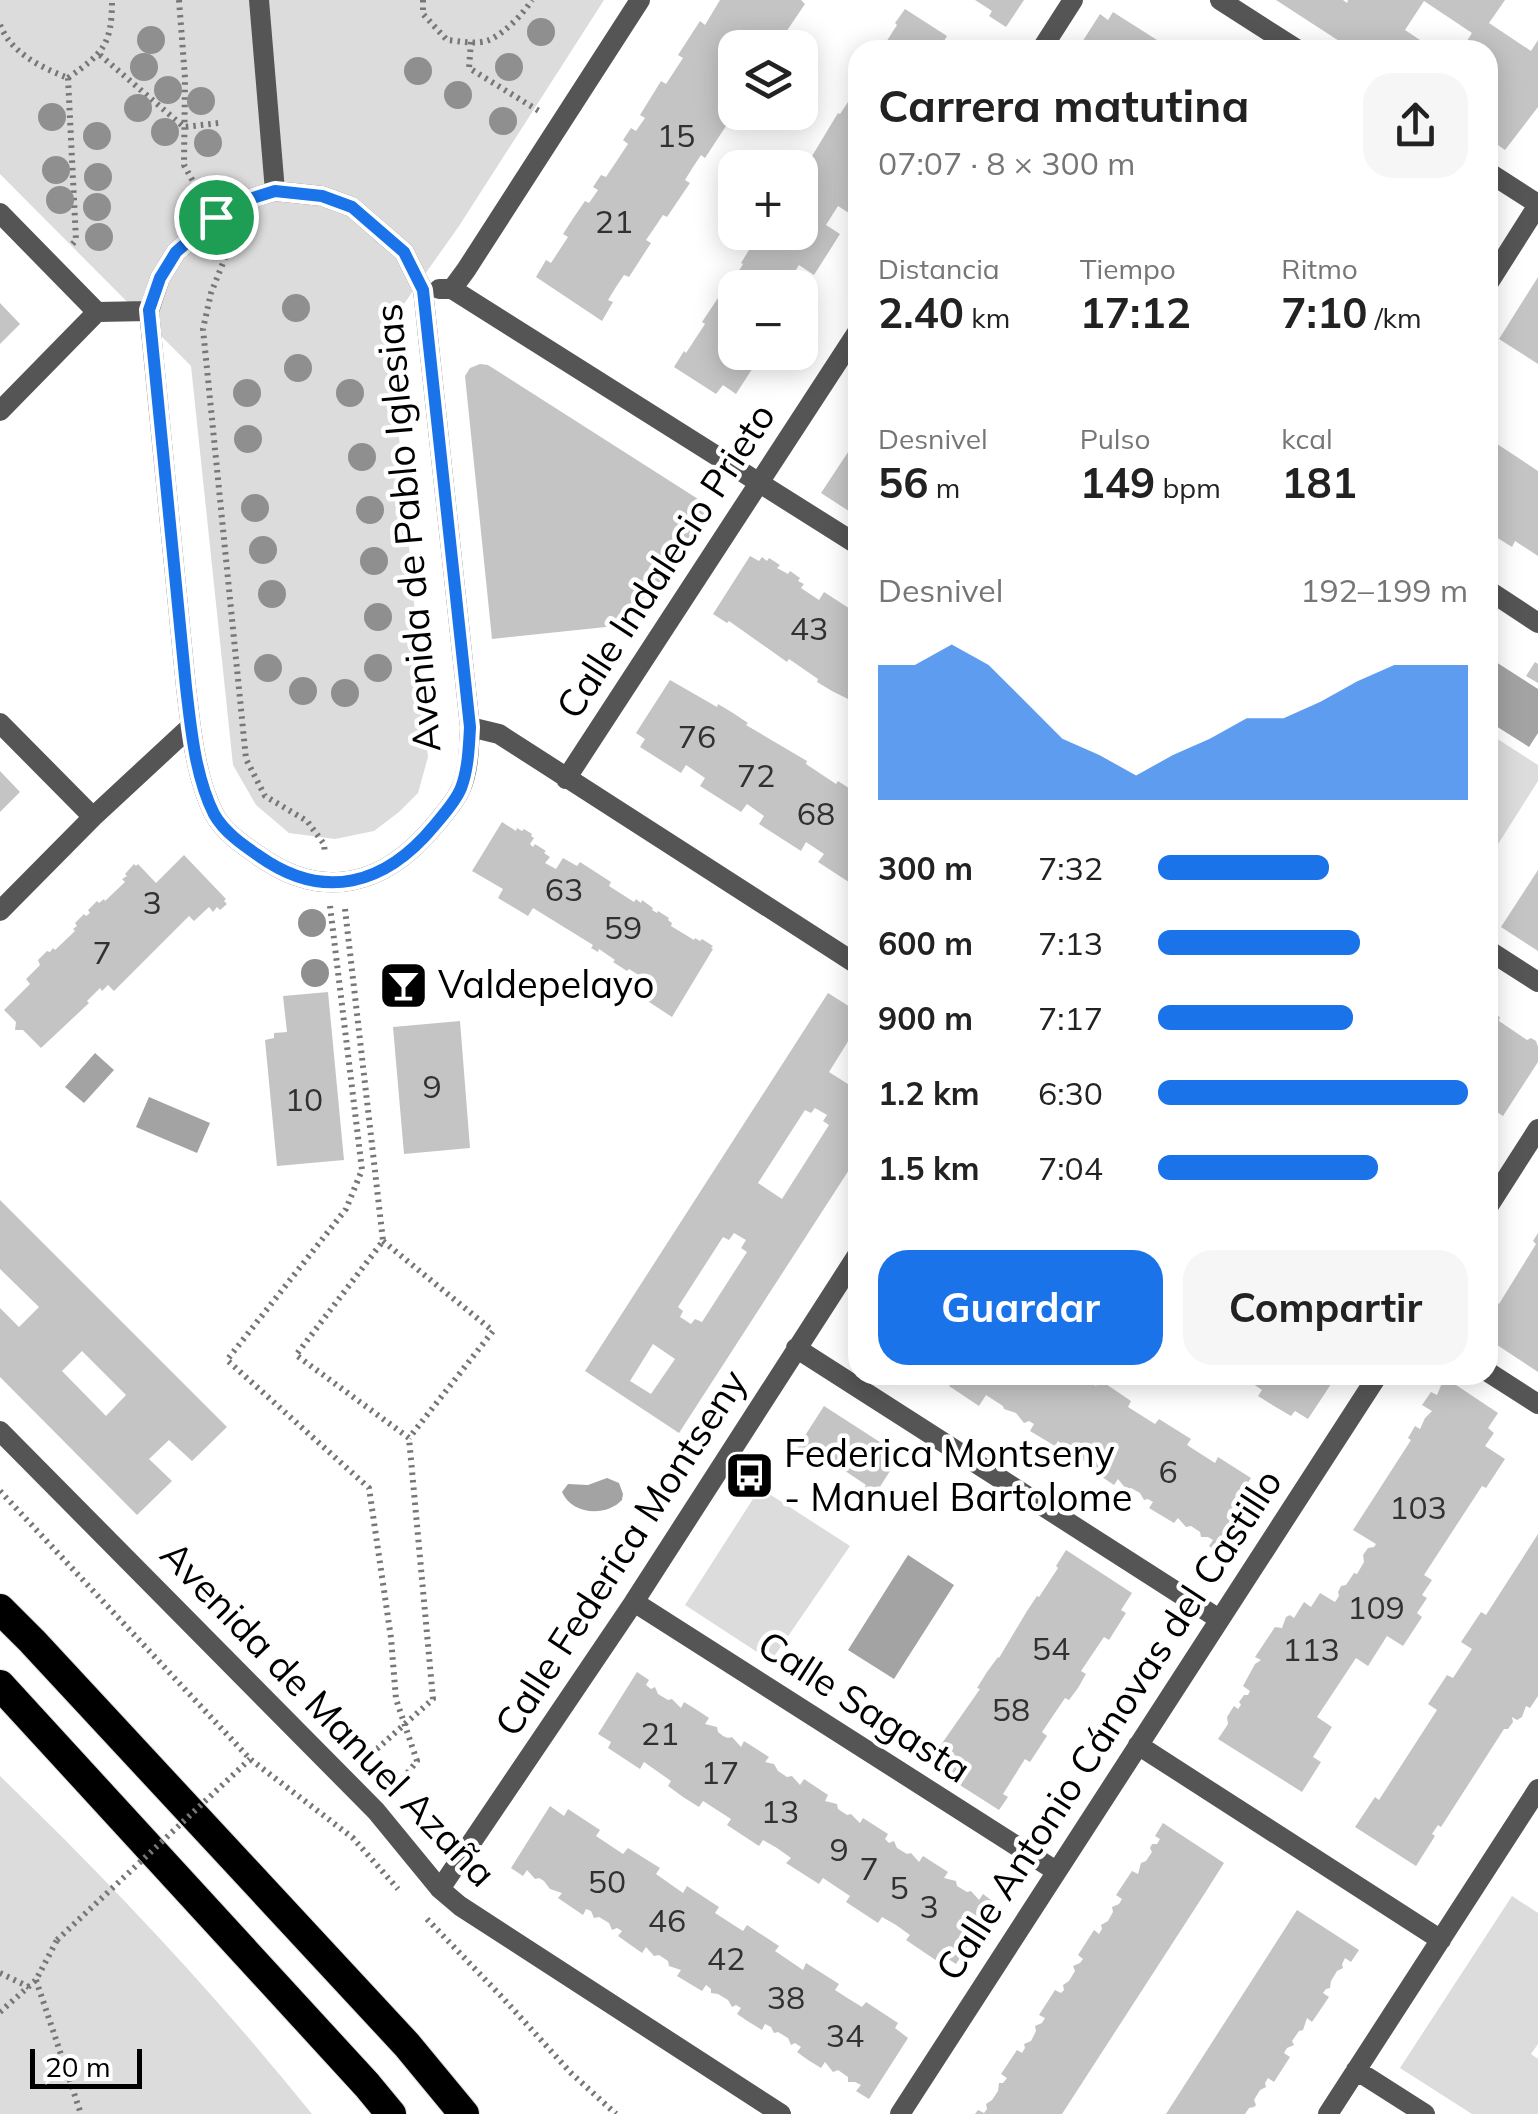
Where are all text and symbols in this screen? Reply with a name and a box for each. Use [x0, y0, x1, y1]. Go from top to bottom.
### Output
map controls [718, 30, 818, 370]
button: layers [718, 30, 818, 130]
button: share [1363, 73, 1468, 178]
text: Carrera matutina [878, 77, 1249, 133]
house number: 15 [657, 115, 695, 155]
text: 07:07 · 8 × 300 m [878, 143, 1135, 183]
button: + [718, 150, 818, 250]
pin [174, 175, 259, 260]
icon: arrive [189, 190, 244, 245]
house number: 21 [595, 201, 633, 241]
text: Distancia [878, 251, 1000, 286]
text: Tiempo [1080, 251, 1176, 286]
text: Ritmo [1281, 251, 1358, 286]
button: − [718, 270, 818, 370]
text: 2.40 [878, 286, 964, 339]
text: 17:12 [1080, 286, 1191, 339]
text: 7:10 [1281, 286, 1367, 339]
text: km [964, 300, 1010, 335]
text: /km [1367, 300, 1422, 335]
street label: Avenida de Pablo Iglesias [363, 302, 451, 754]
street label: Calle Indalecio Prieto [545, 394, 785, 727]
text: Desnivel [878, 421, 988, 456]
text: Pulso [1080, 421, 1150, 456]
text: kcal [1281, 421, 1333, 456]
text: 56 [878, 456, 928, 509]
text: 149 [1080, 456, 1155, 509]
text: 181 [1281, 456, 1357, 509]
text: m [928, 470, 960, 505]
text: bpm [1155, 470, 1221, 505]
text: Desnivel [878, 570, 1003, 610]
text: 192–199 m [1300, 570, 1468, 610]
house number: 43 [790, 608, 828, 648]
house number: 76 [678, 716, 716, 756]
house number: 72 [737, 755, 775, 795]
house number: 68 [797, 793, 835, 833]
text: 300 m [878, 848, 973, 888]
text: 7:32 [1038, 848, 1103, 888]
house number: 63 [545, 869, 583, 909]
house number: 3 [142, 882, 162, 922]
house number: 59 [604, 907, 642, 947]
text: 600 m [878, 923, 973, 963]
text: 7:13 [1038, 923, 1103, 963]
house number: 7 [92, 932, 112, 972]
bar icon: Valdepelayo [377, 959, 429, 1011]
place label: Valdepelayo [438, 960, 654, 1008]
text: 900 m [878, 998, 973, 1038]
text: 7:17 [1038, 998, 1103, 1038]
house number: 9 [422, 1066, 442, 1106]
text: 1.2 km [878, 1073, 980, 1113]
text: 6:30 [1038, 1073, 1103, 1113]
house number: 10 [285, 1079, 323, 1119]
text: 1.5 km [878, 1148, 980, 1188]
text: 7:04 [1038, 1148, 1103, 1188]
button: Guardar [878, 1250, 1163, 1365]
button: Compartir [1183, 1250, 1468, 1365]
street label: Calle Federica Montseny [484, 1360, 757, 1745]
place label: Federica Montseny - Manuel Bartolome [784, 1429, 1132, 1521]
bus stop icon: Federica Montseny - Manuel Bartolome [723, 1450, 775, 1502]
house number: 6 [1158, 1451, 1178, 1491]
street label: Calle Antonio Cánovas del Castillo [925, 1460, 1292, 1989]
house number: 103 [1389, 1487, 1447, 1527]
street label: Avenida de Manuel Azaña [151, 1530, 507, 1896]
house number: 109 [1347, 1587, 1405, 1627]
street label: Calle Sagasta [749, 1620, 980, 1793]
house number: 54 [1032, 1628, 1070, 1668]
house number: 113 [1282, 1629, 1340, 1669]
house number: 58 [992, 1689, 1030, 1729]
house number: 21 [641, 1713, 679, 1753]
house number: 17 [701, 1752, 739, 1792]
house number: 13 [761, 1791, 799, 1831]
house number: 9 [829, 1829, 849, 1869]
house number: 7 [859, 1848, 879, 1888]
house number: 50 [588, 1861, 626, 1901]
house number: 5 [889, 1867, 909, 1907]
house number: 3 [919, 1886, 939, 1926]
house number: 46 [648, 1900, 686, 1940]
house number: 42 [707, 1938, 745, 1978]
house number: 38 [767, 1977, 805, 2017]
house number: 34 [826, 2015, 864, 2055]
scale bar [30, 2044, 142, 2088]
text: 20 m [45, 2049, 111, 2084]

